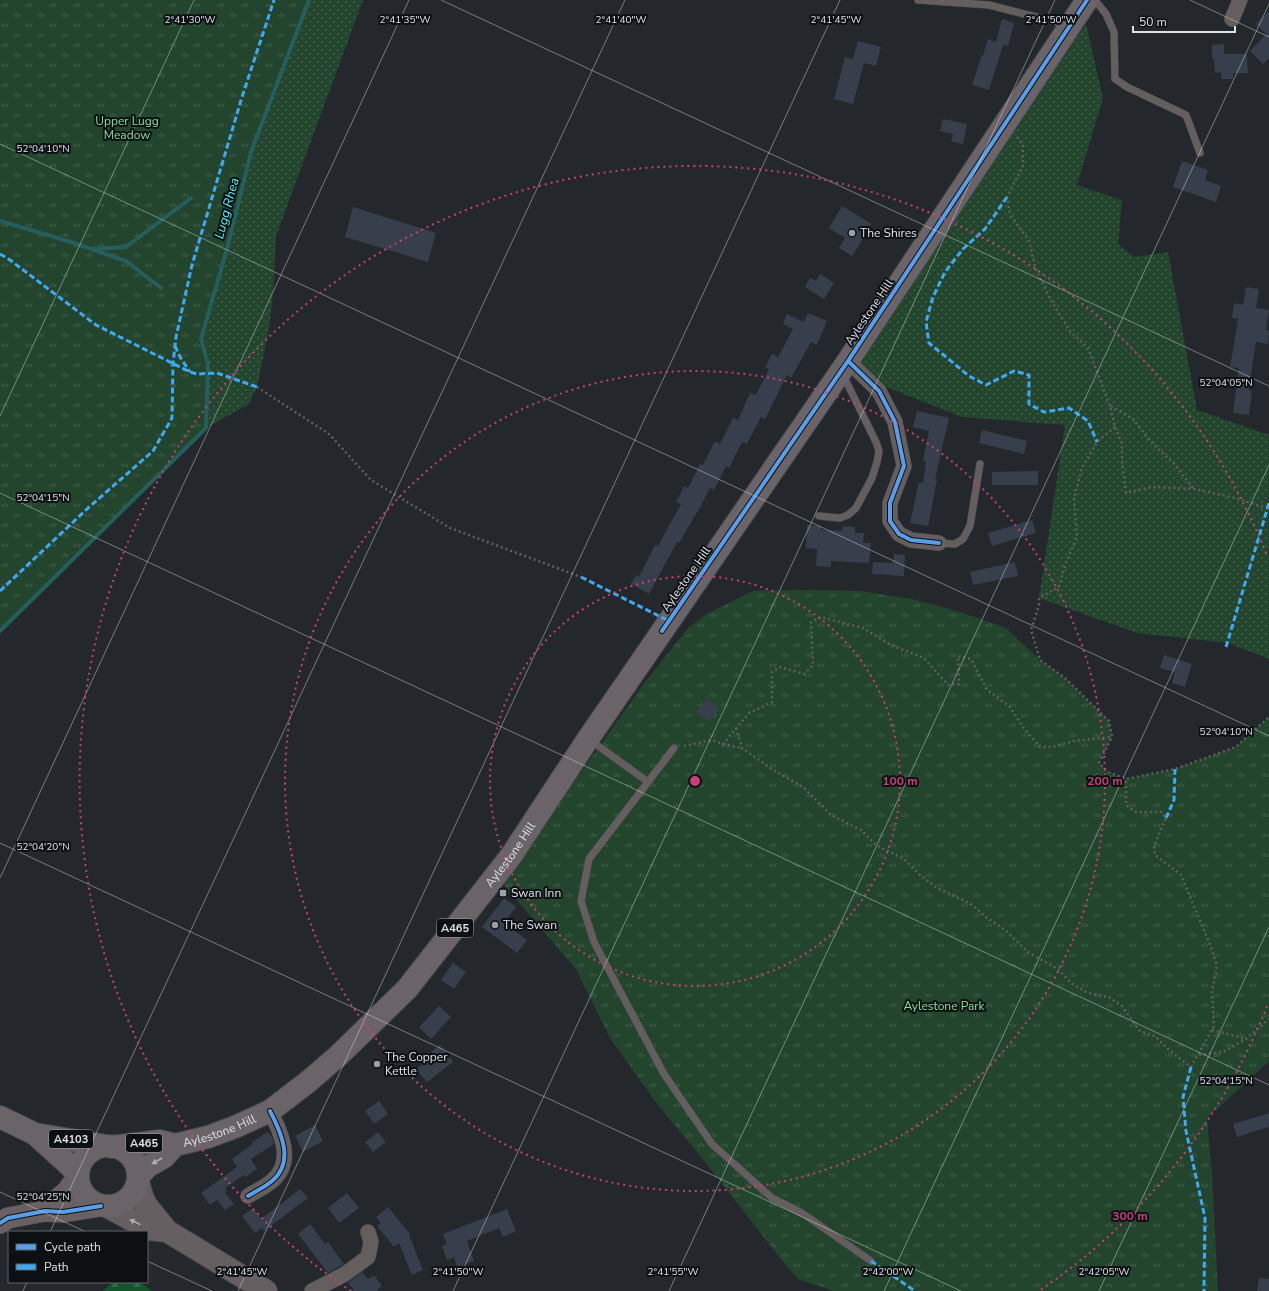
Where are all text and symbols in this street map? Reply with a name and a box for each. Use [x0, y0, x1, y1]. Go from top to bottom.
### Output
scale bar [1133, 8, 1235, 34]
text: 2°41'30"W [165, 13, 215, 27]
text: 2°41'35"W [380, 13, 430, 27]
text: 2°41'40"W [596, 13, 646, 27]
text: 2°41'45"W [811, 13, 861, 27]
text: 2°41'50"W [1026, 13, 1076, 27]
text: 50 m [1139, 14, 1167, 30]
park label: Upper Lugg Meadow [95, 113, 159, 143]
text: 52°04'10"N [16, 142, 70, 156]
water label: Lugg Rhea [210, 176, 244, 241]
place label: The Shires [860, 225, 917, 241]
marker: The Shires [847, 228, 857, 238]
street label: Aylestone Hill [841, 276, 897, 348]
text: 52°04'05"N [1199, 376, 1253, 390]
text: 52°04'15"N [16, 491, 70, 505]
street label: Aylestone Hill [658, 543, 715, 615]
text: 52°04'10"N [1199, 725, 1253, 739]
text: 100 m [882, 773, 918, 789]
text: 200 m [1087, 773, 1123, 789]
centre of rings [688, 774, 702, 788]
street label: Aylestone Hill [482, 819, 539, 890]
text: 52°04'20"N [16, 840, 70, 854]
place label: Swan Inn [511, 885, 561, 901]
marker: Swan Inn [498, 888, 508, 898]
place label: The Swan [503, 917, 557, 933]
road number: A465 [437, 919, 473, 937]
marker: The Swan [490, 920, 500, 930]
park label: Aylestone Park [903, 998, 986, 1014]
place label: The Copper Kettle [385, 1049, 448, 1079]
marker: The Copper Kettle [372, 1059, 382, 1069]
text: 52°04'15"N [1199, 1074, 1253, 1088]
street label: Aylestone Hill [181, 1110, 259, 1151]
road number: A4103 [49, 1130, 93, 1148]
road number: A465 [126, 1134, 162, 1152]
one-way arrow [151, 1158, 162, 1165]
text: 52°04'25"N [16, 1190, 70, 1204]
text: 300 m [1112, 1208, 1148, 1224]
one-way arrow [130, 1219, 141, 1225]
legend [8, 1231, 148, 1283]
text: Cycle path [44, 1239, 101, 1255]
text: Path [44, 1259, 69, 1275]
text: 2°41'45"W [217, 1265, 267, 1279]
text: 2°41'50"W [433, 1265, 483, 1279]
text: 2°41'55"W [648, 1265, 698, 1279]
text: 2°42'00"W [863, 1265, 913, 1279]
text: 2°42'05"W [1079, 1265, 1129, 1279]

